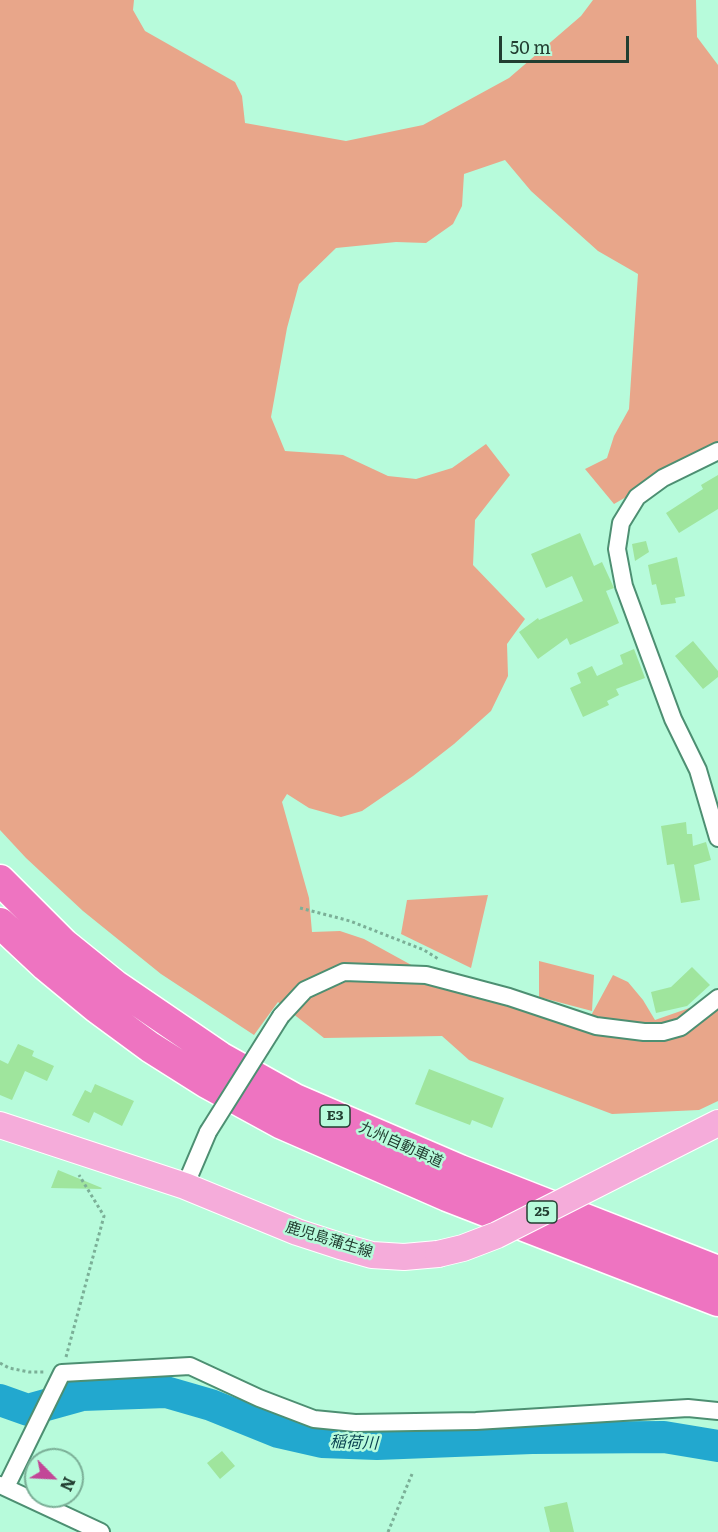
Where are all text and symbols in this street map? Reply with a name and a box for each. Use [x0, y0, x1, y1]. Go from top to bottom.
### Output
scale bar [502, 24, 632, 62]
text: 50 m [510, 33, 551, 60]
road number: E3 [320, 1105, 350, 1127]
street label: 九州自動車道 [356, 1118, 446, 1172]
road number: 25 [527, 1201, 557, 1223]
street label: 鹿児島蒲生線 [283, 1218, 375, 1262]
water label: 稲荷川 [330, 1433, 378, 1453]
north arrow [24, 1448, 84, 1508]
text: N [55, 1473, 82, 1496]

